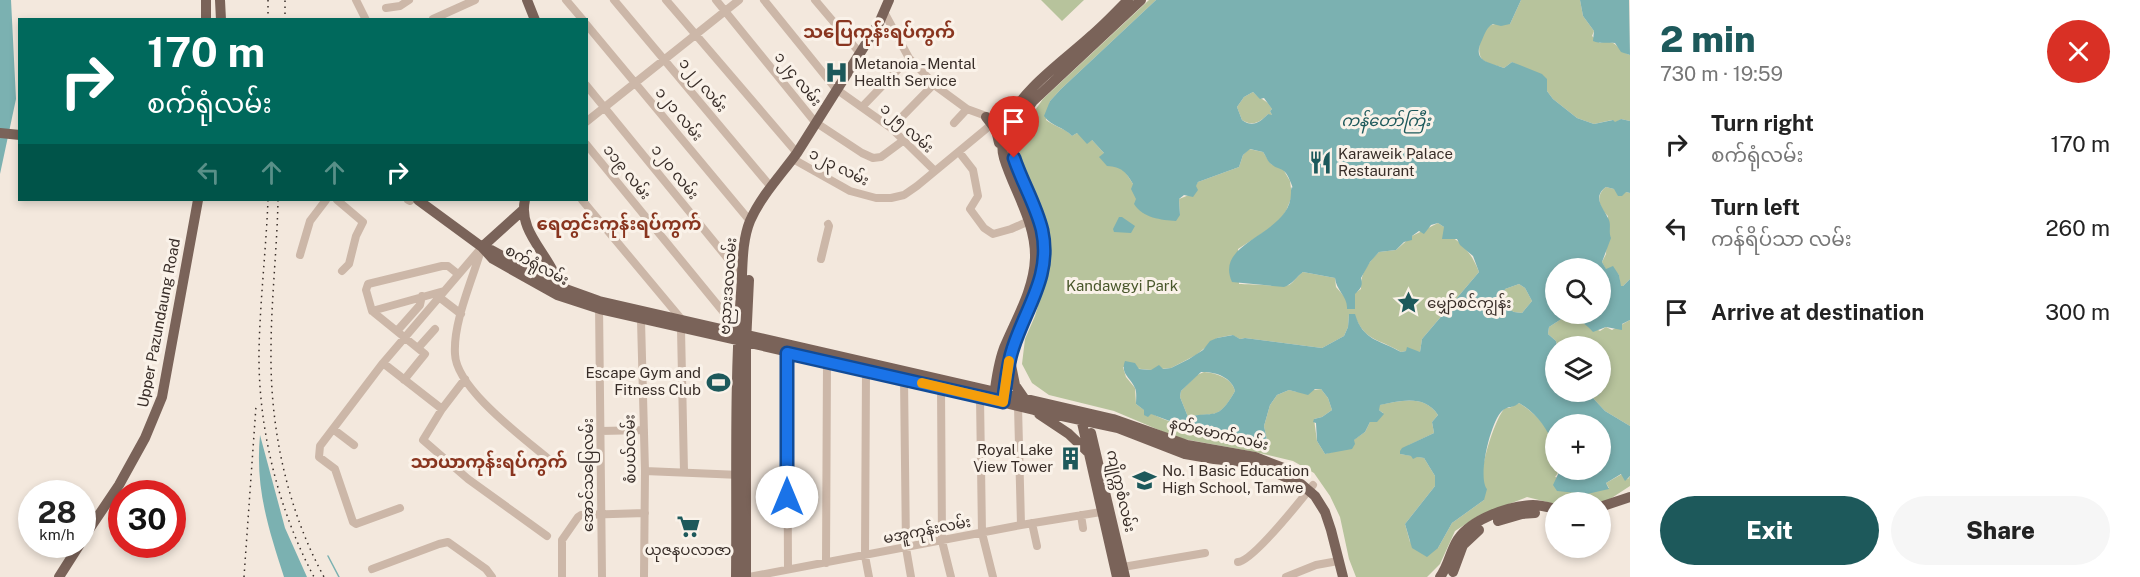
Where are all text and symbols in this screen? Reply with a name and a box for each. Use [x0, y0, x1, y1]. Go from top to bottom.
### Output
text: 2 min [1660, 18, 1756, 60]
district label: သပြေကုန်းရပ်ကွက် [803, 20, 955, 46]
button: close [2047, 20, 2110, 83]
text: 170 m [147, 27, 265, 76]
icon: right [48, 42, 126, 120]
street label: ၁၂၄ လမ်း [768, 48, 826, 112]
street label: ၁၂၂ လမ်း [673, 53, 732, 118]
place label: Metanoia - Mental Health Service [854, 55, 976, 89]
hospital icon: Metanoia - Mental Health Service [823, 60, 849, 86]
text: 730 m · 19:59 [1660, 62, 1783, 86]
street label: ၁၂၁ လမ်း [649, 83, 707, 146]
text: စက်ရုံလမ်း [147, 87, 272, 119]
pin [988, 96, 1039, 158]
street label: ၁၂၅ လမ်း [875, 99, 938, 159]
icon: arrive [997, 105, 1030, 138]
water label: ကန်တော်ကြီး [1341, 109, 1432, 134]
text: Turn right [1711, 110, 1814, 136]
icon: right [1660, 128, 1693, 161]
text: 170 m [2050, 131, 2110, 157]
street label: ၁၁၉ လမ်း [597, 140, 655, 205]
street label: ၁၂၀ လမ်း [645, 140, 703, 205]
street label: ၁၂၃ လမ်း [805, 143, 872, 192]
text: စက်ရုံလမ်း [1711, 143, 1804, 167]
place label: Karaweik Palace Restaurant [1338, 145, 1453, 179]
restaurant icon: Karaweik Palace Restaurant [1307, 150, 1333, 176]
icon: left [192, 156, 225, 189]
icon: ahead [255, 156, 288, 189]
icon: ahead [318, 156, 351, 189]
icon: right [381, 156, 414, 189]
text: Turn left [1711, 194, 1800, 220]
district label: ရေတွင်းကုန်းရပ်ကွက် [537, 212, 701, 238]
icon: left [1660, 212, 1693, 245]
text: 260 m [2045, 215, 2110, 241]
text: ကန်ရိပ်သာ လမ်း [1711, 227, 1852, 251]
street label: Upper Pazundaung Road [134, 237, 183, 409]
street label: ဗညားဒလလမ်း [715, 237, 743, 335]
street label: စက်ရုံလမ်း [501, 240, 572, 292]
map controls [1545, 258, 1611, 558]
button: search [1545, 258, 1611, 324]
park label: Kandawgyi Park [1066, 277, 1178, 294]
place icon: မျှော်စင်ကျွန်း [1396, 290, 1422, 316]
place label: မျှော်စင်ကျွန်း [1427, 293, 1511, 316]
icon: arrive [1660, 296, 1693, 329]
text: Arrive at destination [1711, 299, 1924, 325]
text: 300 m [2045, 299, 2110, 325]
button: layers [1545, 336, 1611, 402]
place label: Escape Gym and Fitness Club [585, 364, 701, 398]
sports icon: Escape Gym and Fitness Club [706, 369, 732, 395]
street label: နတ်မောက်လမ်း [1167, 413, 1270, 457]
street label: စံပယ်လမ်း [619, 414, 639, 484]
button: + [1545, 414, 1611, 480]
street label: အောင်သပြေလမ်း [578, 418, 600, 532]
place label: Royal Lake View Tower [973, 441, 1053, 475]
building icon: Royal Lake View Tower [1058, 446, 1084, 472]
street label: ကျိုက္ကစံလမ်း [1100, 448, 1140, 535]
district label: သာယာကုန်းရပ်ကွက် [411, 450, 567, 476]
place label: No. 1 Basic Education High School, Tamwe [1162, 462, 1309, 496]
position arrow [755, 465, 819, 529]
school or university icon: No. 1 Basic Education High School, Tamwe [1131, 467, 1157, 493]
speed limit sign: 30 [108, 480, 186, 558]
button: − [1545, 492, 1611, 558]
text: 28 [37, 494, 77, 530]
button: Exit [1660, 496, 1879, 565]
button: Share [1891, 496, 2110, 565]
street label: မအူကုန်းလမ်း [881, 512, 973, 550]
supermarket icon: ယုဇနပလာဇာ [675, 513, 701, 539]
text: km/h [39, 526, 75, 543]
place label: ယုဇနပလာဇာ [645, 541, 731, 562]

